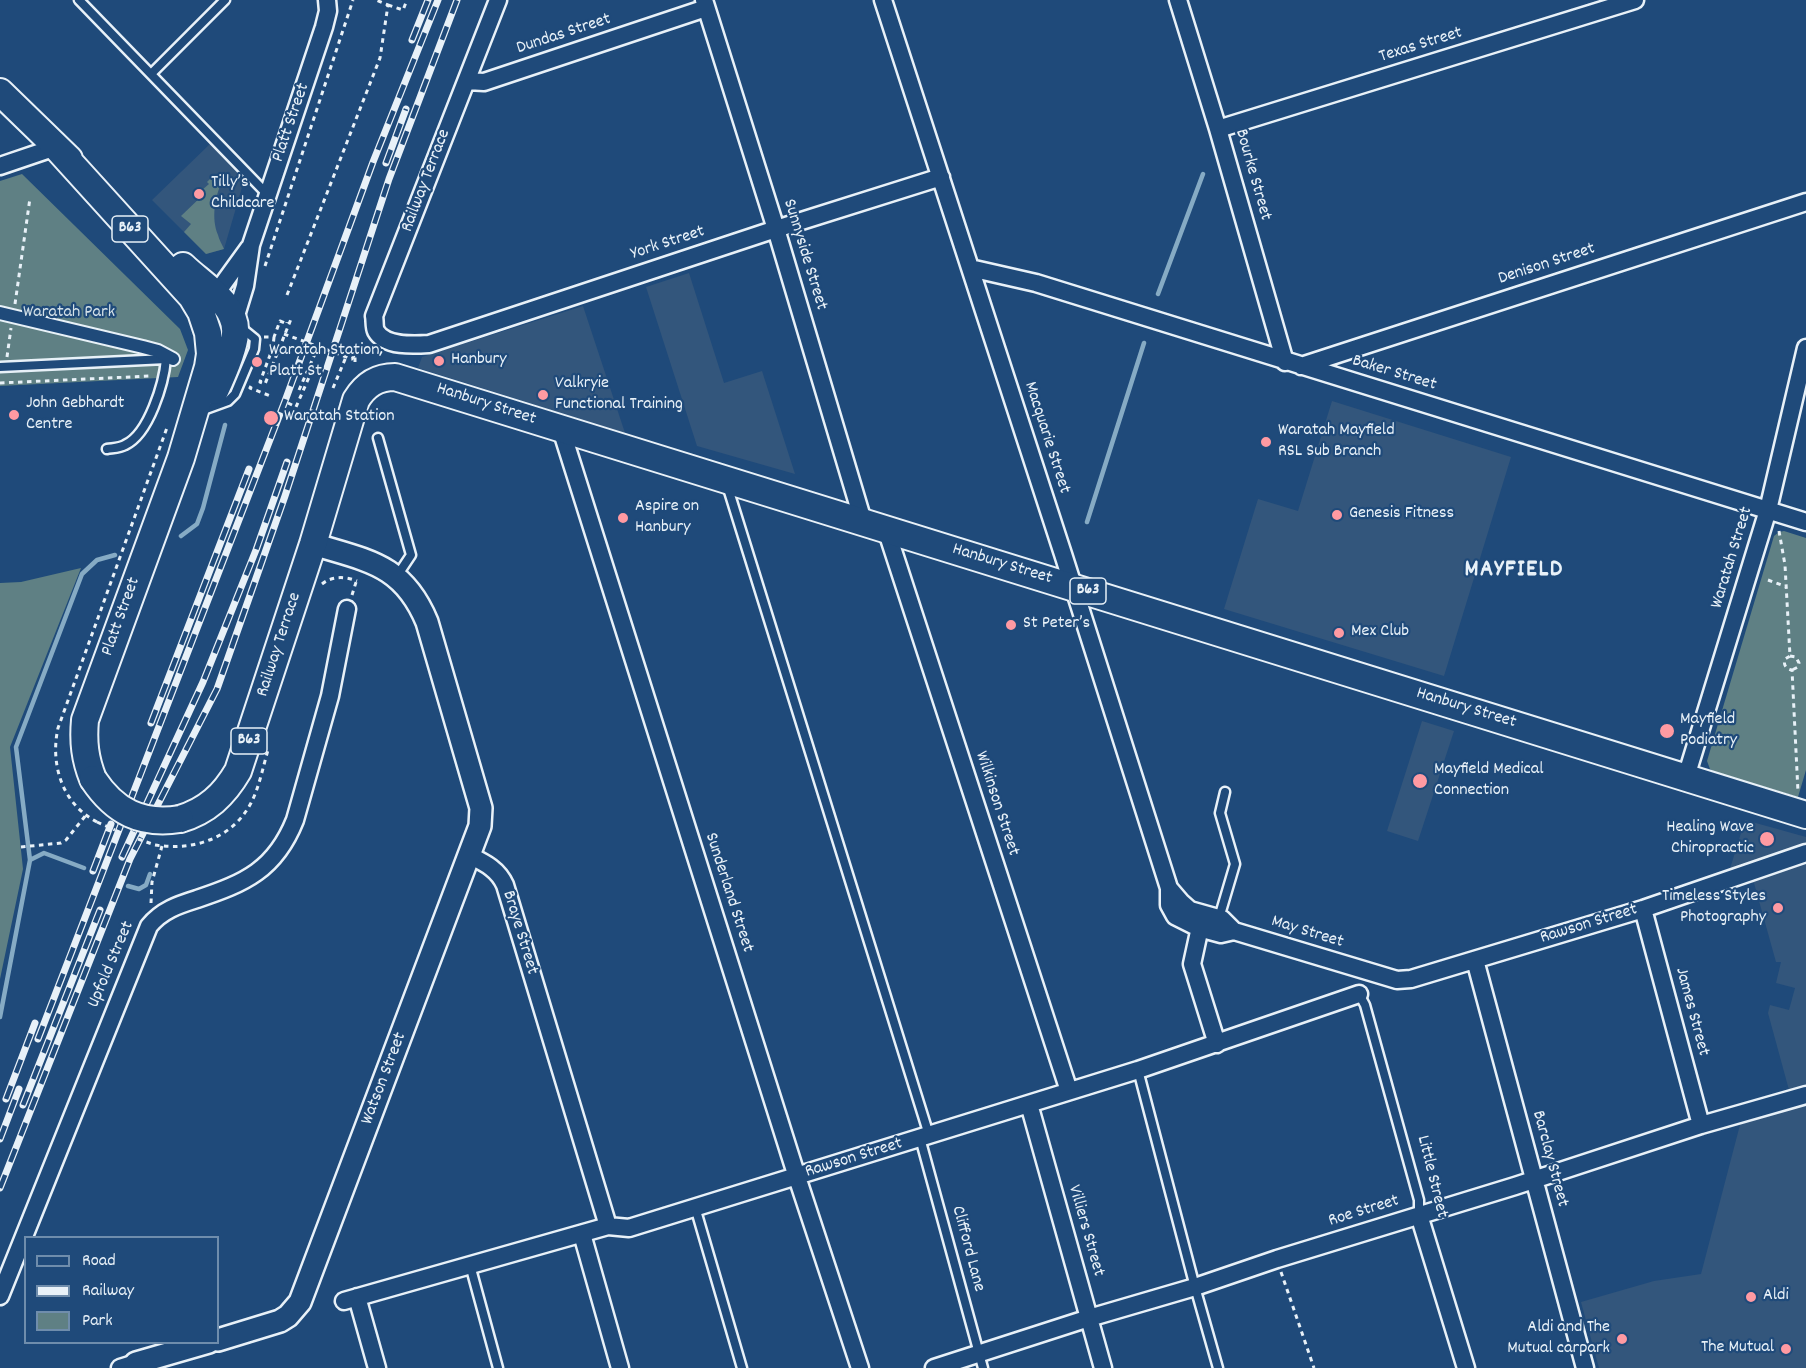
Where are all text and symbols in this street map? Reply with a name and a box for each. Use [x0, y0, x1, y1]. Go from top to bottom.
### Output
street label: Dundas Street [514, 10, 614, 60]
street label: Texas Street [1377, 23, 1465, 69]
street label: Platt Street [268, 81, 316, 165]
street label: Railway Terrace [398, 127, 456, 235]
street label: Bourke Street [1229, 127, 1275, 223]
place label: Tilly’s Childcare [211, 173, 274, 216]
marker: Tilly’s Childcare [192, 187, 206, 201]
street label: Sunnyside Street [777, 197, 831, 313]
road number: B63 [112, 216, 148, 242]
street label: York Street [628, 222, 708, 266]
street label: Denison Street [1496, 239, 1598, 291]
park label: Waratah Park [23, 303, 115, 325]
place label: Waratah Station, Platt St [269, 341, 383, 384]
place label: Hanbury [451, 350, 506, 372]
street label: Baker Street [1349, 351, 1439, 397]
marker: Hanbury [432, 354, 446, 368]
marker: Waratah Station, Platt St [250, 355, 264, 369]
place label: Valkryie Functional Training [555, 374, 683, 416]
street label: Hanbury Street [434, 379, 538, 431]
street label: Macquarie Street [1018, 379, 1074, 497]
marker: Valkryie Functional Training [536, 388, 550, 402]
place label: John Gebhardt Centre [26, 394, 124, 436]
place label: Waratah Station [284, 407, 395, 429]
marker: John Gebhardt Centre [7, 408, 21, 422]
marker: Waratah Station [262, 409, 280, 427]
place label: Waratah Mayfield RSL Sub Branch [1278, 421, 1395, 464]
marker: Waratah Mayfield RSL Sub Branch [1259, 435, 1273, 449]
place label: Aspire on Hanbury [635, 497, 699, 540]
place label: Genesis Fitness [1349, 504, 1454, 526]
street label: Waratah Street [1707, 505, 1759, 611]
marker: Genesis Fitness [1330, 508, 1344, 522]
marker: Aspire on Hanbury [616, 511, 630, 525]
street label: Hanbury Street [949, 540, 1055, 590]
district label: MAYFIELD [1464, 558, 1564, 586]
street label: Platt Street [98, 575, 146, 659]
road number: B63 [1070, 578, 1106, 604]
street label: Railway Terrace [253, 590, 307, 700]
place label: St Peter’s [1023, 614, 1090, 636]
marker: St Peter’s [1004, 618, 1018, 632]
place label: Mex Club [1351, 622, 1409, 644]
marker: Mex Club [1332, 626, 1346, 640]
street label: Hanbury Street [1413, 684, 1519, 734]
place label: Mayfield Podiatry [1680, 710, 1737, 752]
marker: Mayfield Podiatry [1658, 722, 1676, 740]
road number: B63 [231, 728, 267, 754]
street label: Wilkinson Street [969, 749, 1023, 859]
place label: Mayfield Medical Connection [1434, 760, 1544, 802]
marker: Mayfield Medical Connection [1411, 772, 1429, 790]
place label: Healing Wave Chiropractic [1666, 818, 1754, 860]
marker: Healing Wave Chiropractic [1758, 830, 1776, 848]
street label: Sunderland Street [699, 831, 757, 955]
place label: Timeless Styles Photography [1662, 887, 1766, 930]
street label: Braye Street [496, 888, 542, 978]
street label: Rawson Street [1538, 900, 1640, 950]
marker: Timeless Styles Photography [1771, 901, 1785, 915]
street label: May Street [1268, 912, 1346, 954]
street label: Upfold Street [84, 918, 140, 1012]
street label: James Street [1669, 965, 1713, 1059]
street label: Watson Street [358, 1030, 412, 1128]
street label: Barclay Street [1526, 1109, 1572, 1209]
street label: Rawson Street [803, 1134, 905, 1184]
street label: Little Street [1410, 1134, 1452, 1220]
street label: Villiers Street [1062, 1183, 1108, 1279]
street label: Roe Street [1326, 1191, 1402, 1233]
street label: Clifford Lane [945, 1204, 989, 1294]
legend [24, 1236, 219, 1344]
text: Road [82, 1249, 116, 1274]
text: Railway [82, 1279, 134, 1304]
place label: Aldi [1763, 1286, 1789, 1308]
marker: Aldi [1744, 1290, 1758, 1304]
text: Park [82, 1309, 113, 1334]
place label: Aldi and The Mutual carpark [1507, 1318, 1610, 1360]
marker: Aldi and The Mutual carpark [1615, 1332, 1629, 1346]
place label: The Mutual [1701, 1338, 1774, 1360]
marker: The Mutual [1779, 1342, 1793, 1356]

